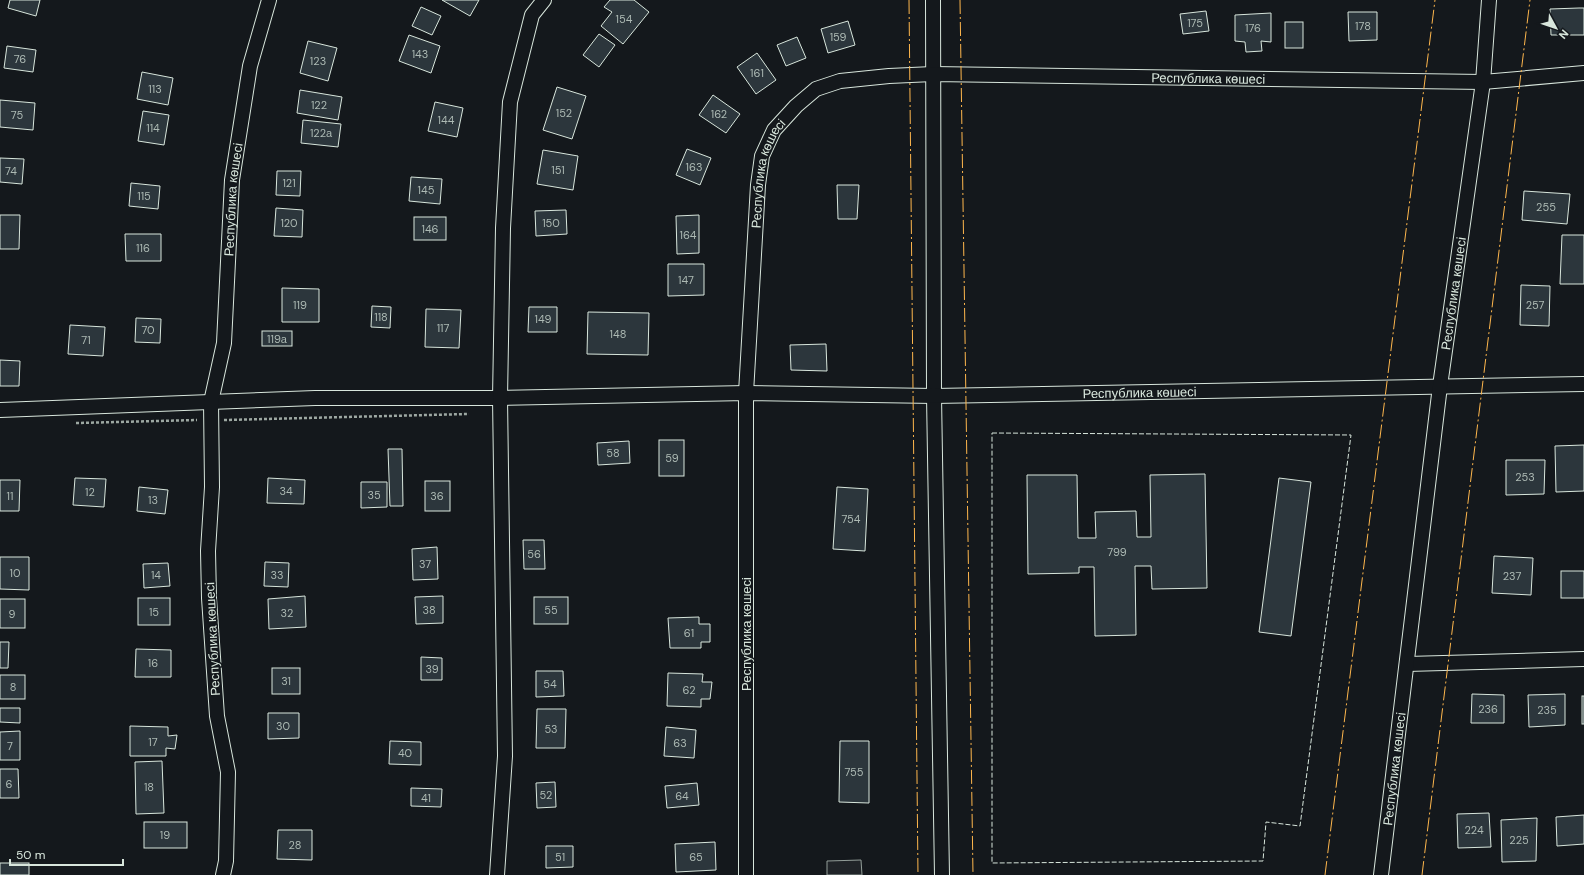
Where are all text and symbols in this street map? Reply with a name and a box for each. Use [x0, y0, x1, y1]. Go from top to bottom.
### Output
north arrow [1536, 8, 1576, 48]
house number: 154 [616, 12, 633, 26]
house number: 175 [1187, 16, 1203, 30]
house number: 178 [1355, 19, 1371, 33]
house number: 176 [1245, 21, 1261, 35]
text: N [1556, 27, 1572, 42]
house number: 159 [830, 30, 846, 44]
house number: 143 [412, 47, 428, 61]
house number: 76 [14, 52, 26, 66]
house number: 123 [310, 54, 326, 68]
house number: 161 [750, 66, 764, 80]
street label: Республика көшесі [1151, 69, 1266, 88]
house number: 113 [148, 82, 162, 96]
house number: 122 [311, 98, 327, 112]
house number: 152 [556, 106, 572, 120]
house number: 162 [711, 107, 727, 121]
house number: 75 [11, 108, 23, 122]
house number: 144 [438, 113, 455, 127]
street label: Республика көшесі [748, 115, 789, 229]
house number: 114 [146, 121, 160, 135]
house number: 122а [310, 126, 333, 140]
street label: Республика көшесі [220, 142, 247, 257]
house number: 163 [686, 160, 702, 174]
house number: 151 [551, 163, 565, 177]
house number: 74 [5, 164, 17, 178]
house number: 121 [282, 176, 296, 190]
house number: 145 [418, 183, 435, 197]
house number: 115 [137, 189, 151, 203]
house number: 255 [1536, 200, 1556, 214]
house number: 120 [280, 216, 298, 230]
house number: 150 [542, 216, 560, 230]
house number: 146 [421, 222, 439, 236]
house number: 164 [679, 228, 697, 242]
street label: Республика көшесі [1437, 236, 1470, 351]
house number: 116 [136, 241, 150, 255]
house number: 147 [678, 273, 694, 287]
house number: 119 [293, 298, 307, 312]
house number: 257 [1526, 298, 1544, 312]
house number: 118 [374, 310, 388, 324]
house number: 149 [534, 312, 552, 326]
house number: 117 [437, 321, 449, 335]
house number: 70 [141, 323, 155, 337]
house number: 148 [610, 327, 626, 341]
house number: 119а [267, 332, 288, 346]
house number: 71 [81, 333, 91, 347]
street label: Республика көшесі [1083, 383, 1197, 402]
house number: 58 [606, 446, 620, 460]
house number: 59 [665, 451, 679, 465]
house number: 253 [1515, 470, 1535, 484]
house number: 34 [279, 484, 293, 498]
house number: 12 [85, 485, 95, 499]
house number: 35 [367, 488, 381, 502]
house number: 11 [7, 489, 13, 503]
house number: 36 [430, 489, 444, 503]
house number: 13 [148, 493, 158, 507]
house number: 754 [842, 512, 861, 526]
house number: 799 [1107, 545, 1127, 559]
house number: 56 [527, 547, 541, 561]
house number: 37 [419, 557, 431, 571]
house number: 10 [10, 566, 20, 580]
house number: 14 [151, 568, 161, 582]
house number: 33 [270, 568, 284, 582]
house number: 237 [1503, 569, 1521, 583]
street label: Республика көшесі [738, 577, 755, 691]
street label: Республика көшесі [201, 582, 224, 696]
house number: 38 [422, 603, 436, 617]
house number: 55 [544, 603, 558, 617]
house number: 15 [149, 605, 159, 619]
house number: 32 [281, 606, 293, 620]
house number: 9 [9, 607, 16, 621]
house number: 61 [684, 626, 694, 640]
house number: 16 [148, 656, 158, 670]
house number: 39 [425, 662, 439, 676]
house number: 31 [281, 674, 291, 688]
house number: 54 [543, 677, 557, 691]
house number: 8 [10, 680, 16, 694]
house number: 62 [683, 683, 695, 697]
house number: 236 [1478, 702, 1498, 716]
house number: 235 [1537, 703, 1557, 717]
street label: Республика көшесі [1379, 711, 1410, 826]
house number: 30 [276, 719, 290, 733]
house number: 53 [544, 722, 558, 736]
house number: 17 [148, 735, 158, 749]
house number: 63 [673, 736, 687, 750]
house number: 7 [7, 739, 13, 753]
house number: 40 [398, 746, 412, 760]
house number: 755 [845, 765, 864, 779]
house number: 6 [6, 777, 13, 791]
house number: 18 [144, 780, 154, 794]
house number: 52 [540, 788, 552, 802]
house number: 64 [675, 789, 689, 803]
house number: 41 [421, 791, 431, 805]
house number: 224 [1464, 823, 1484, 837]
house number: 19 [160, 828, 170, 842]
house number: 225 [1509, 833, 1529, 847]
house number: 28 [289, 838, 301, 852]
scale bar [10, 841, 123, 867]
text: 50 m [16, 847, 45, 863]
house number: 51 [555, 850, 565, 864]
house number: 65 [689, 850, 703, 864]

